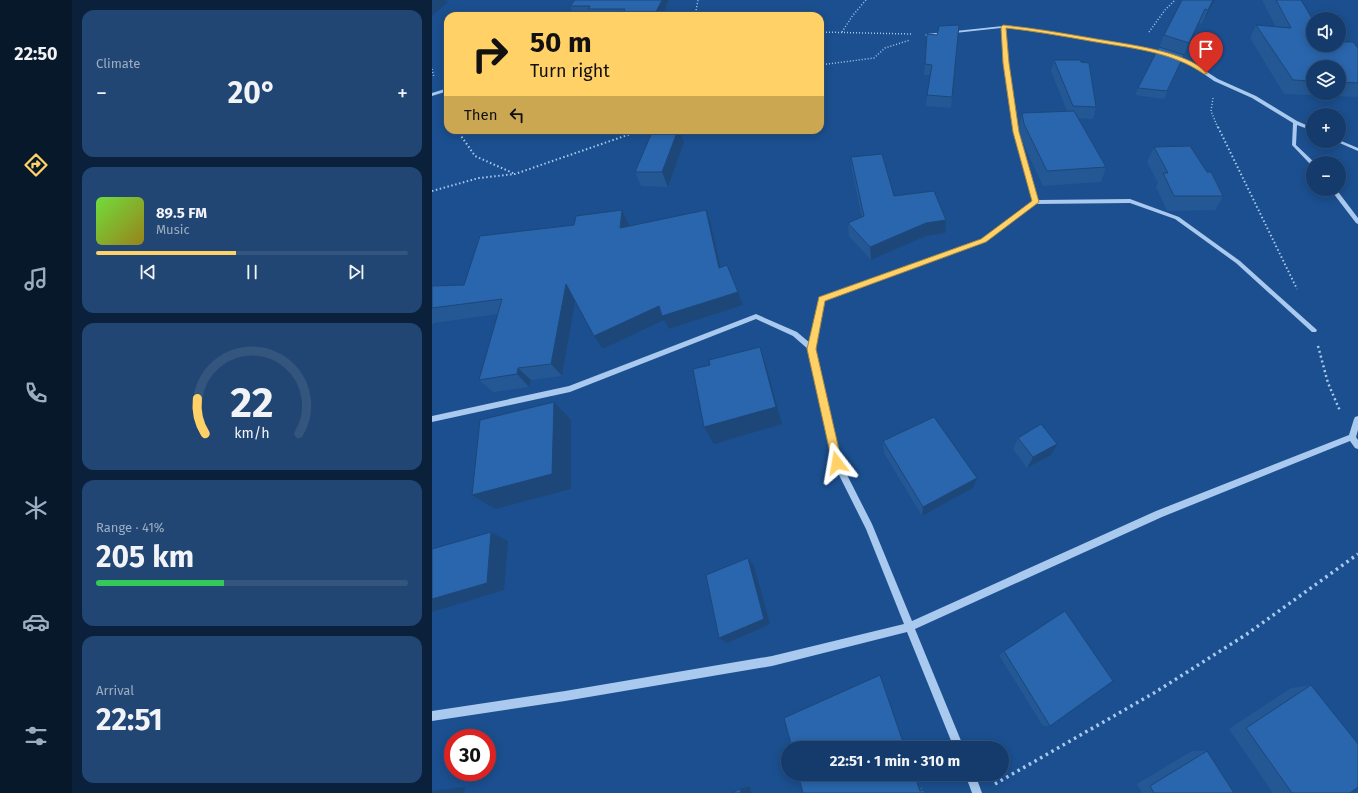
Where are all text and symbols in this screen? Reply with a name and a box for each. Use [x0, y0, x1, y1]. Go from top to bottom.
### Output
map controls [1306, 12, 1346, 196]
button: sound [1306, 12, 1346, 52]
text: 50 m [530, 26, 592, 59]
icon: right [464, 28, 516, 80]
pin [1189, 32, 1223, 73]
icon: arrive [1195, 38, 1217, 60]
text: 22:50 [14, 43, 58, 65]
text: Climate [96, 56, 140, 71]
text: Turn right [530, 60, 610, 82]
button: layers [1306, 60, 1346, 100]
text: 20° [228, 75, 276, 111]
text: − [96, 80, 107, 107]
text: + [397, 80, 408, 107]
icon: left [506, 104, 528, 126]
text: Then [464, 106, 498, 124]
button: + [1306, 108, 1346, 148]
icon: directions [22, 151, 50, 179]
button: − [1306, 156, 1346, 196]
text: 89.5 FM [156, 204, 207, 222]
text: Music [156, 222, 190, 237]
icon: previous [137, 261, 159, 283]
icon: pause [241, 261, 263, 283]
icon: next [345, 261, 367, 283]
icon: music [22, 265, 50, 293]
text: 22 [230, 378, 274, 428]
icon: phone [22, 379, 50, 407]
text: km/h [234, 425, 270, 442]
position arrow [816, 442, 858, 484]
icon: climate [22, 494, 50, 522]
text: Range · 41% [96, 520, 165, 535]
text: 205 km [96, 539, 194, 575]
icon: car [22, 608, 50, 636]
text: Arrival [96, 683, 134, 698]
text: 22:51 [96, 702, 163, 738]
icon: filters [22, 722, 50, 750]
speed limit sign: 30 [444, 729, 496, 781]
text: 22:51 · 1 min · 310 m [830, 752, 960, 770]

